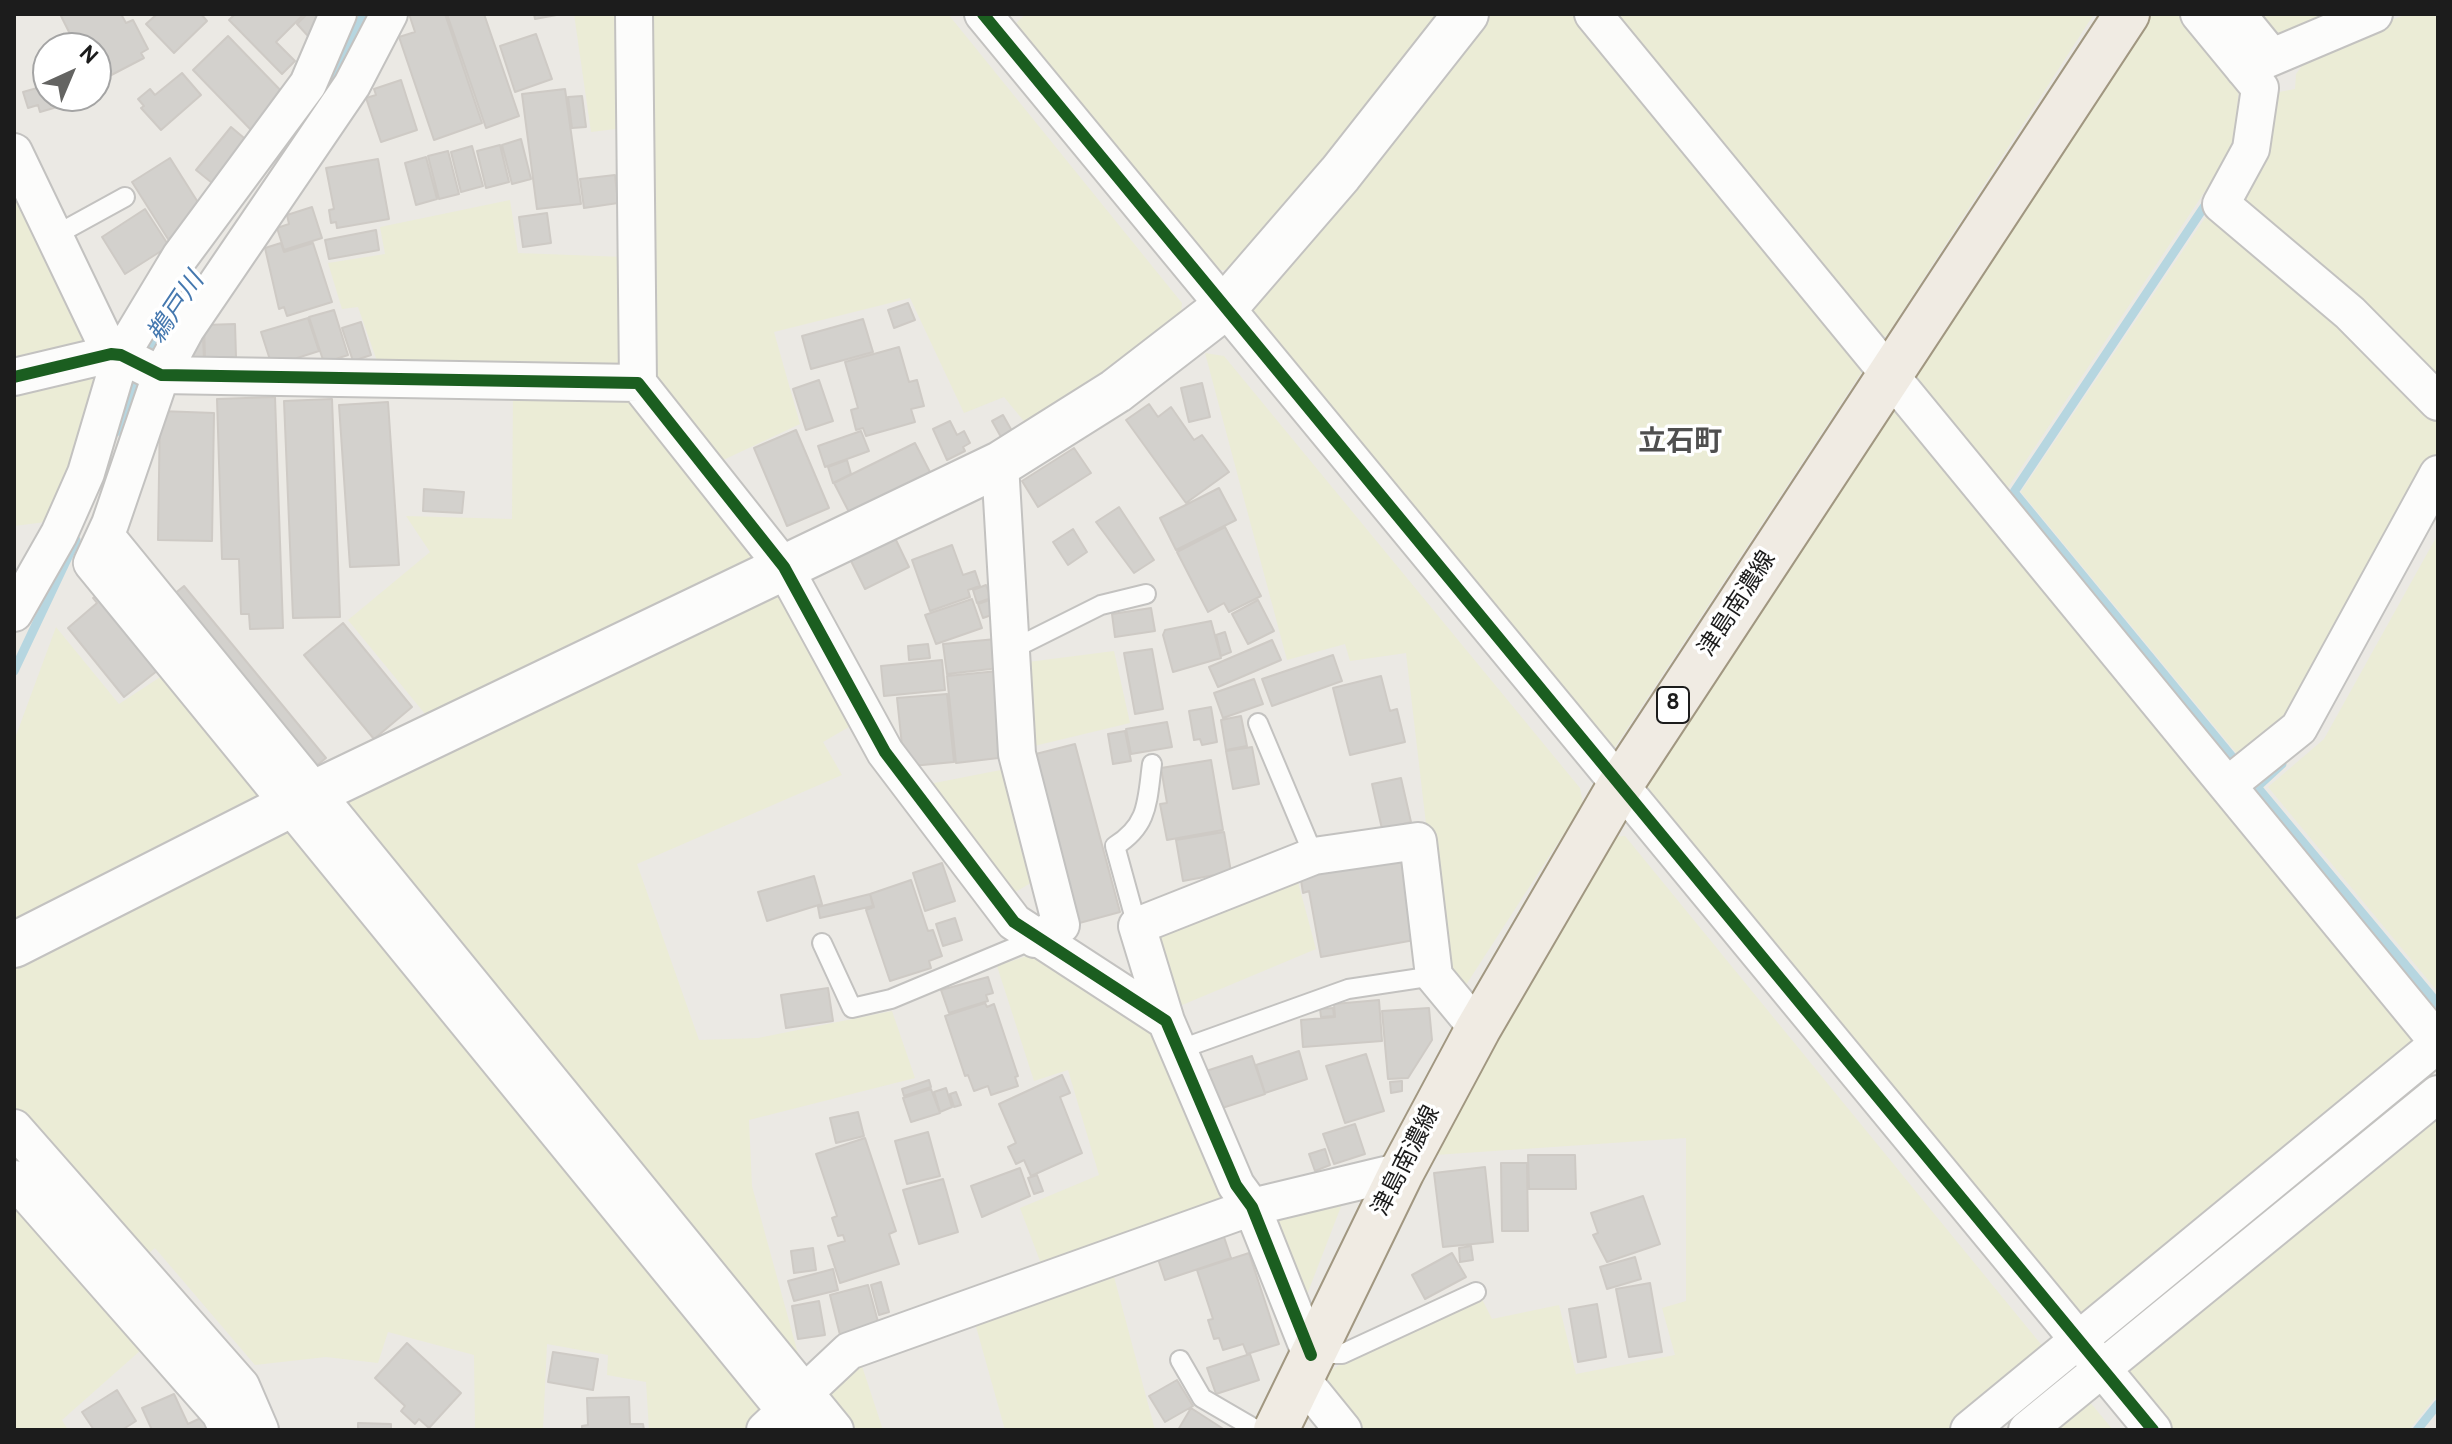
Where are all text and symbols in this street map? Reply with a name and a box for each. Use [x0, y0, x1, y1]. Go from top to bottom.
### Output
north arrow [32, 32, 112, 112]
text: N [73, 41, 103, 71]
water label: 鵜戸川 [143, 268, 213, 350]
district label: 立石町 [1638, 427, 1722, 461]
street label: 津島南濃線 [1694, 547, 1784, 663]
road number: 8 [1657, 687, 1689, 723]
street label: 津島南濃線 [1368, 1102, 1448, 1222]

